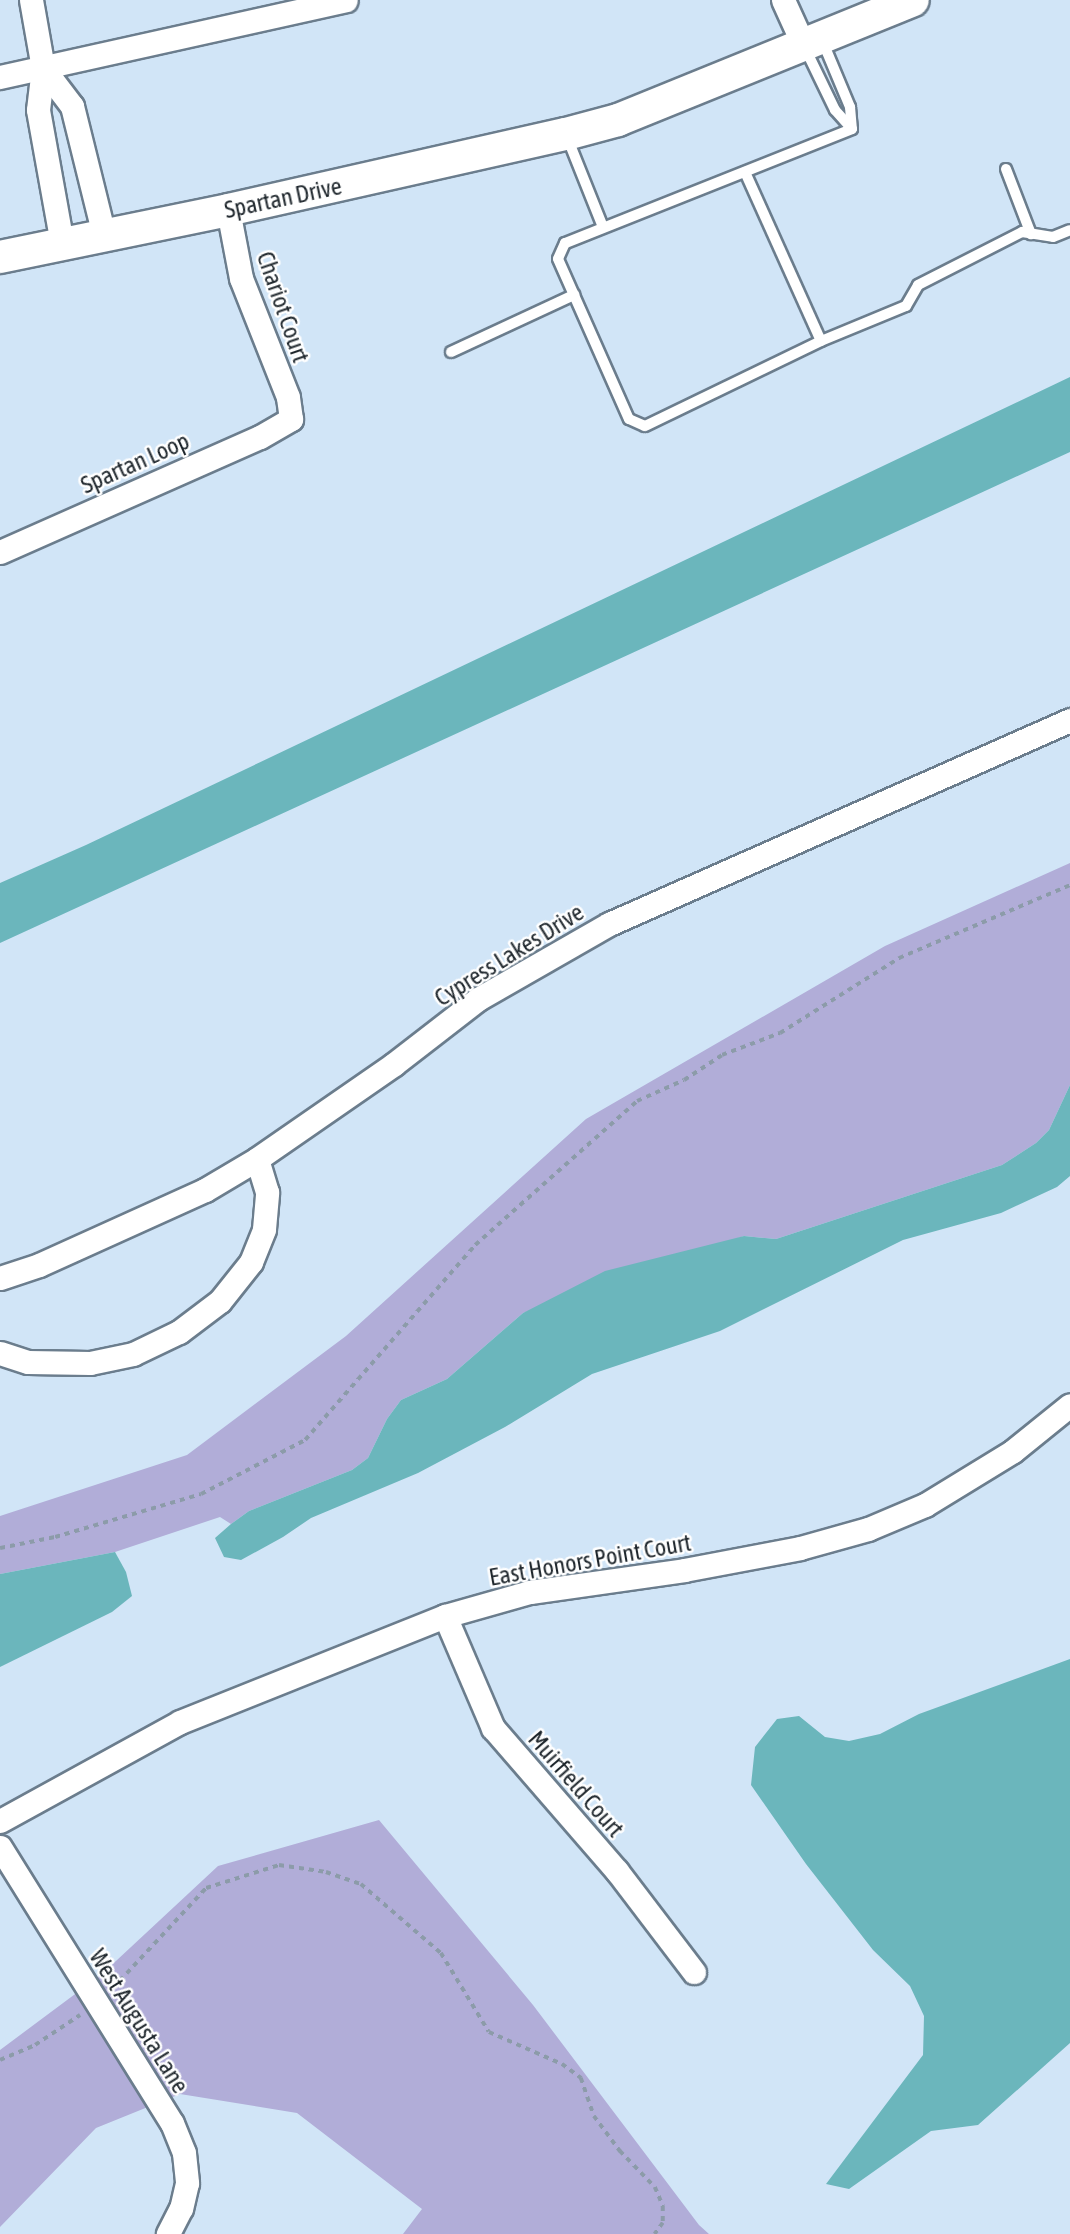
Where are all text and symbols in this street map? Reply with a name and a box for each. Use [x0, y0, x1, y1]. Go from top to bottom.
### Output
street label: Spartan Drive [222, 172, 344, 224]
street label: Chariot Court [251, 248, 315, 366]
street label: Spartan Loop [76, 426, 194, 500]
street label: Cypress Lakes Drive [429, 898, 589, 1012]
street label: East Honors Point Court [487, 1528, 693, 1592]
street label: Muirfield Court [522, 1725, 630, 1843]
street label: West Augusta Lane [83, 1944, 195, 2098]

